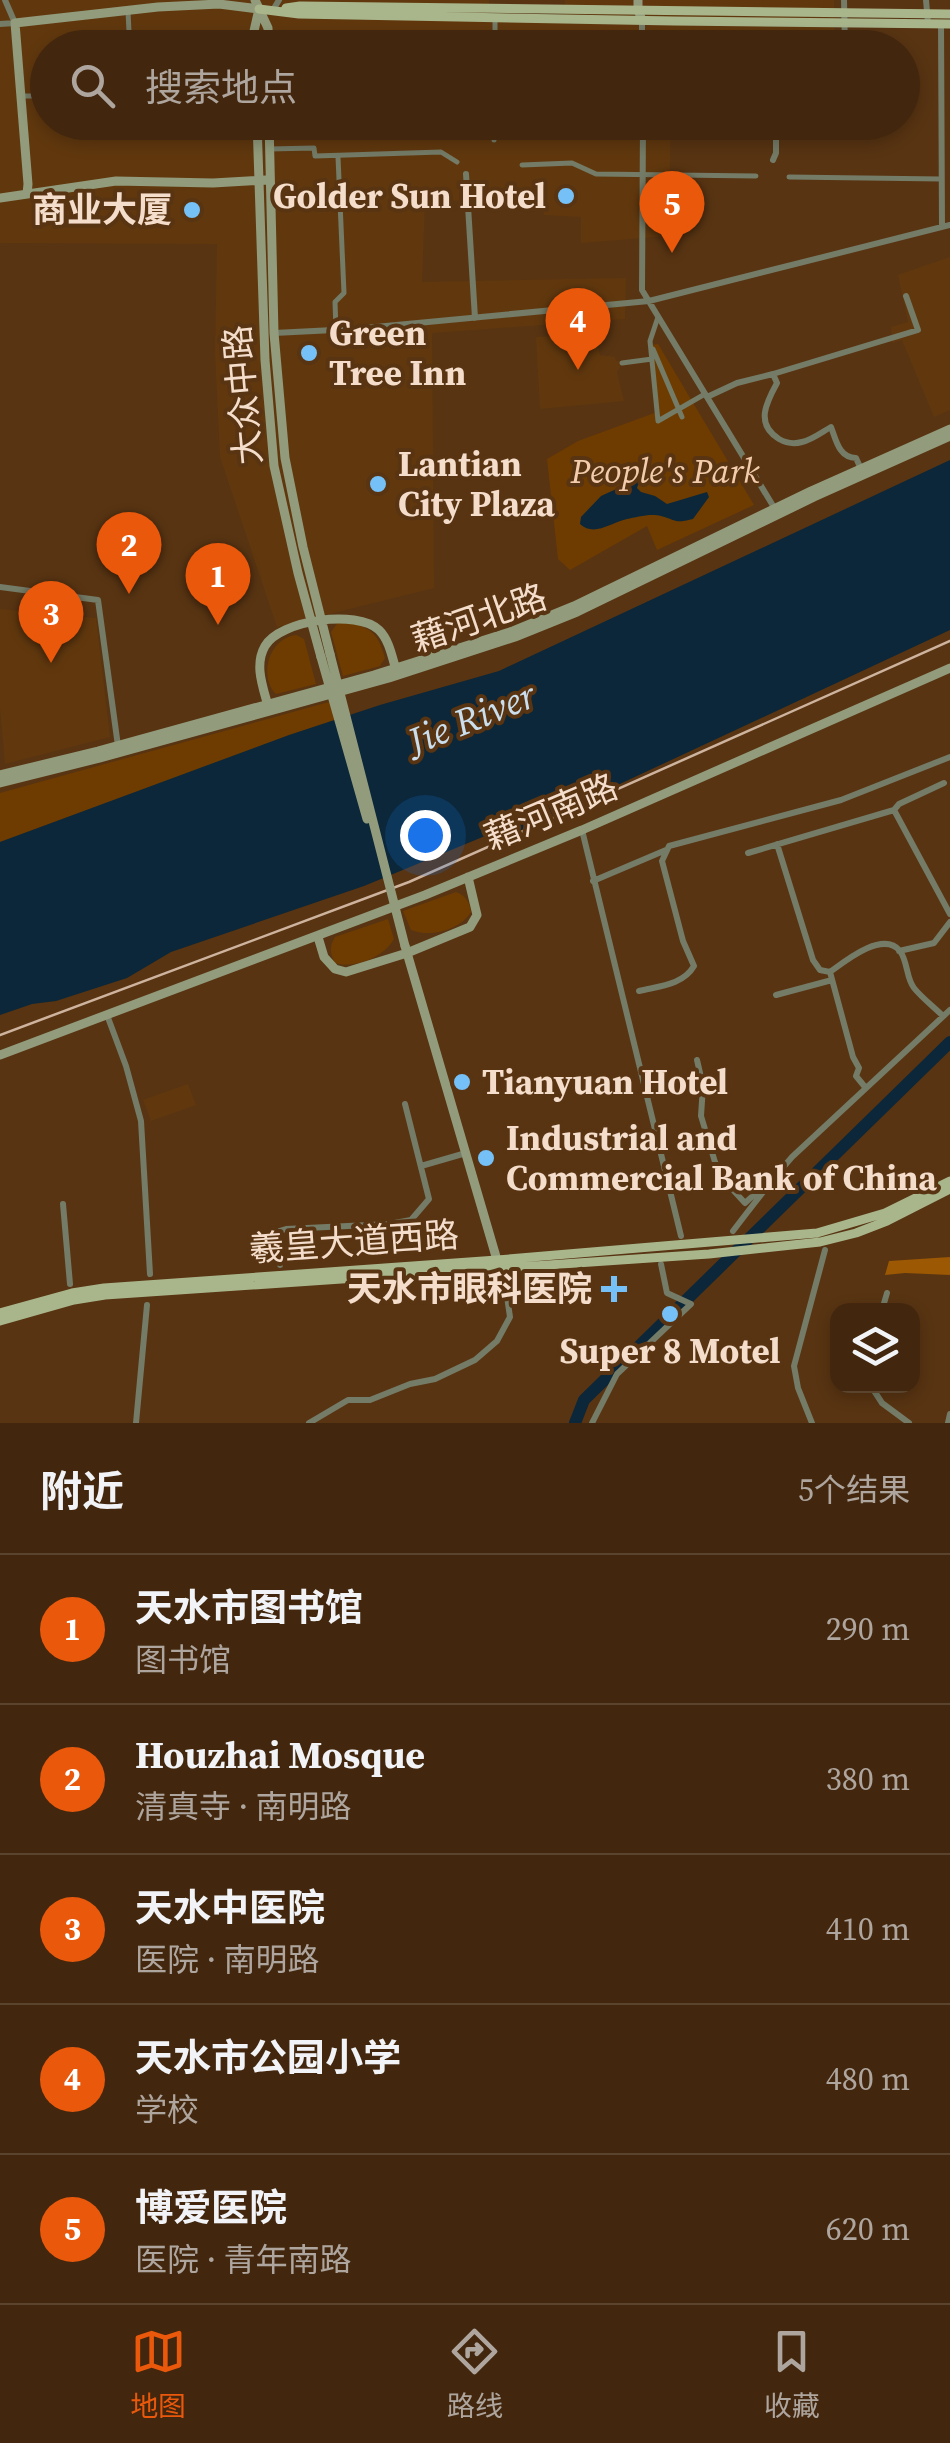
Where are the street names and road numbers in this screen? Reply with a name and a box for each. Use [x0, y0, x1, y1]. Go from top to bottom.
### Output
street label: 大众中路 [213, 323, 273, 467]
street label: 藉河北路 [405, 573, 553, 663]
street label: 藉河南路 [477, 763, 625, 861]
street label: 羲皇大道西路 [248, 1211, 460, 1273]

